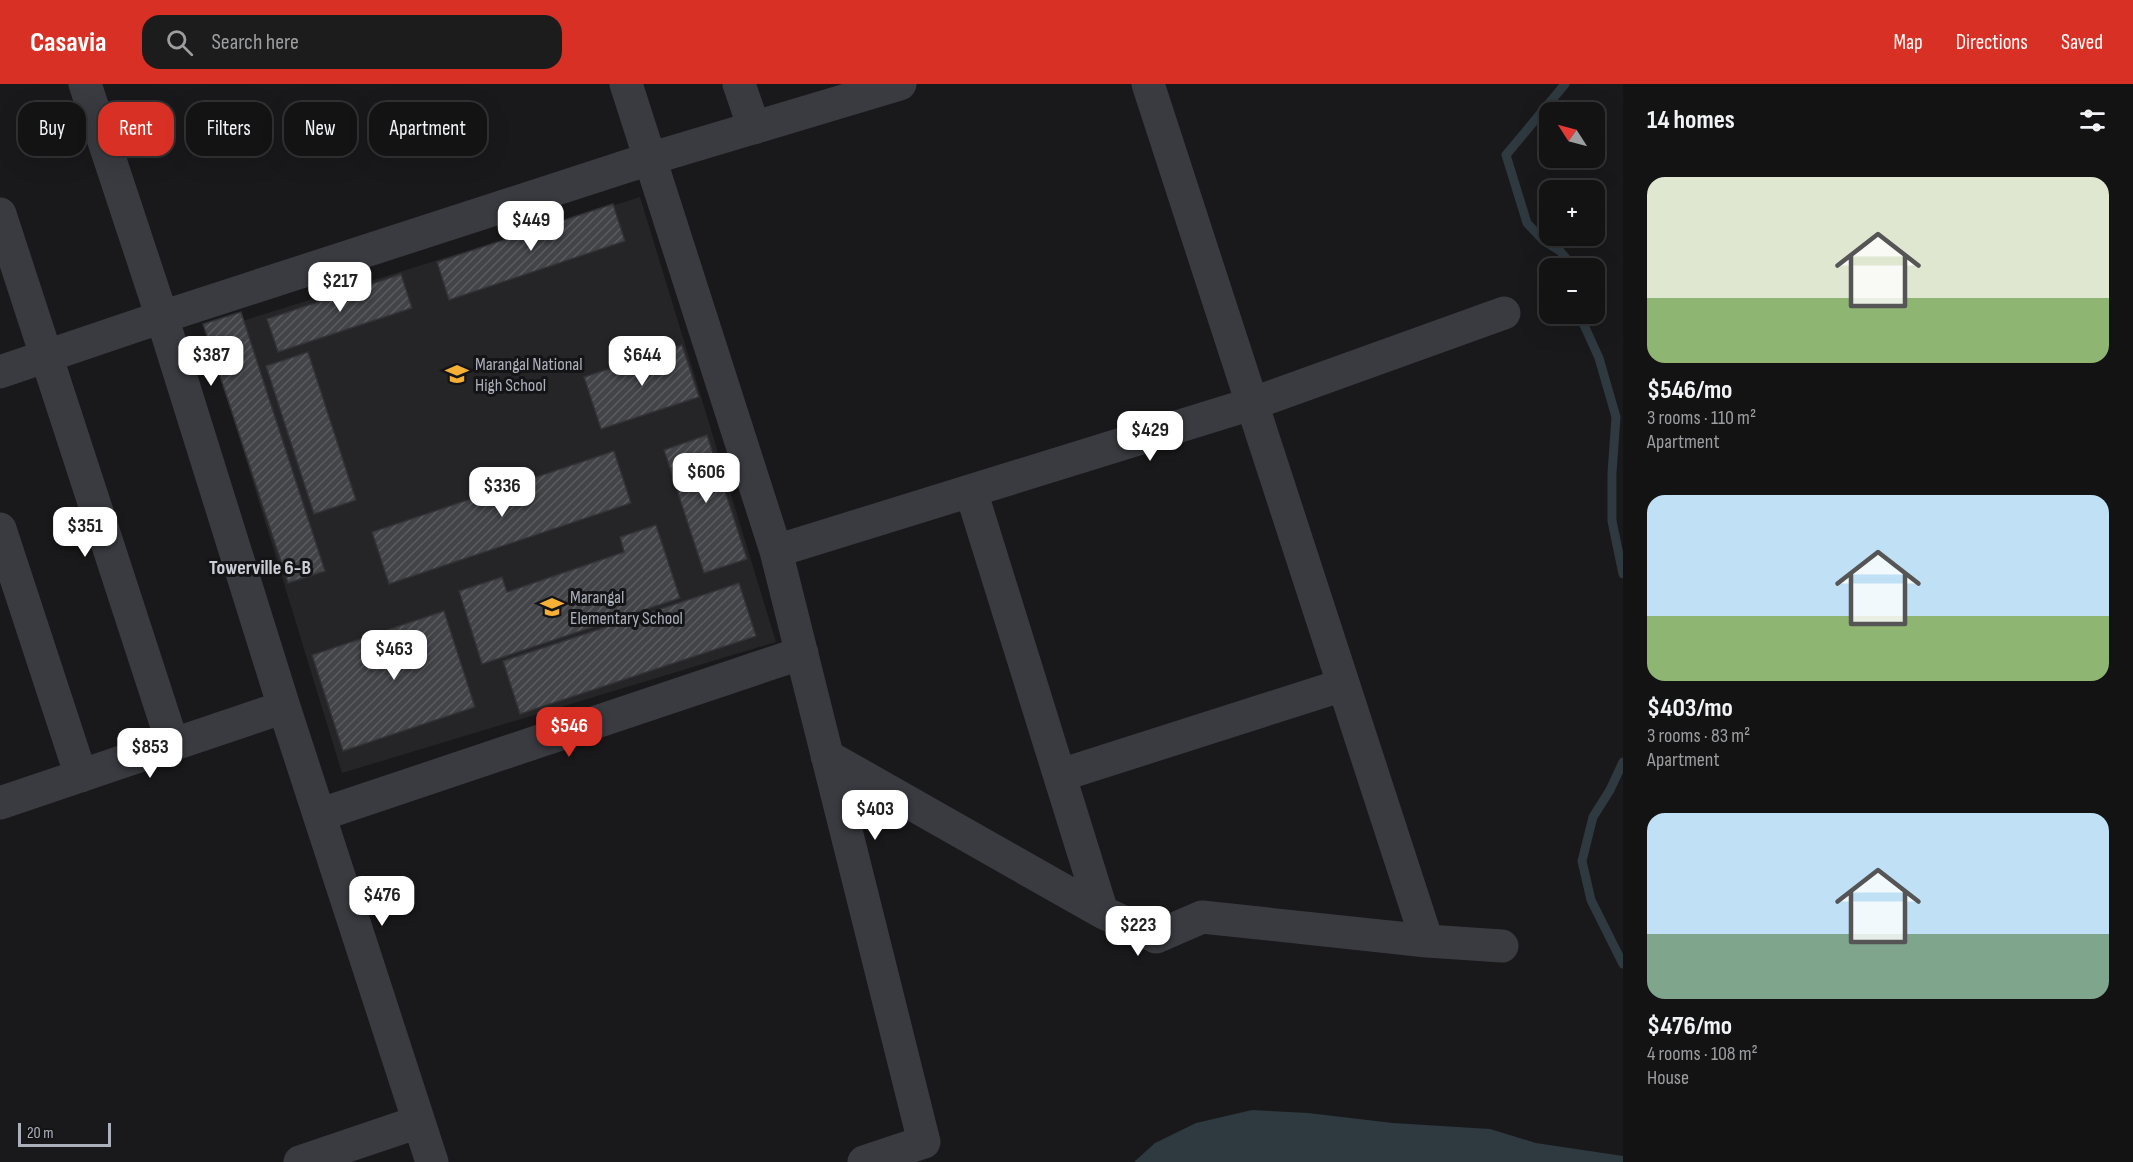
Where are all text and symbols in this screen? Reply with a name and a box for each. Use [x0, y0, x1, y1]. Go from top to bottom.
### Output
search box [142, 15, 562, 69]
text: Casavia [30, 26, 106, 59]
icon: search [163, 26, 196, 59]
text: Search here [211, 29, 299, 56]
text: Map [1893, 30, 1923, 55]
text: Directions [1956, 30, 2028, 55]
text: Saved [2061, 30, 2103, 55]
chip: Buy [18, 102, 86, 156]
chip: Rent [98, 102, 174, 156]
chip: Filters [186, 102, 272, 156]
chip: New [284, 102, 357, 156]
chip: Apartment [369, 102, 487, 156]
north arrow [1539, 102, 1605, 168]
map controls [1539, 102, 1605, 324]
icon: filters [2076, 104, 2109, 137]
text: 14 homes [1647, 105, 1735, 136]
button: + [1539, 180, 1605, 246]
pin: $449 [495, 201, 567, 252]
text: $449 [512, 208, 550, 232]
icon: home [1824, 216, 1932, 324]
button: − [1539, 258, 1605, 324]
pin: $217 [304, 262, 376, 313]
text: $217 [322, 269, 358, 293]
pin: $387 [175, 336, 247, 387]
pin: $644 [606, 336, 678, 387]
text: $387 [192, 343, 230, 367]
text: $644 [623, 343, 661, 367]
place label: Marangal National High School [475, 354, 583, 396]
school or university icon: Marangal National High School [444, 361, 470, 387]
text: $546/mo [1647, 375, 1732, 406]
text: 3 rooms · 110 m² [1647, 406, 1756, 430]
pin: $429 [1114, 411, 1186, 462]
text: $429 [1131, 418, 1169, 442]
text: Apartment [1647, 430, 1720, 454]
pin: $606 [670, 453, 742, 504]
text: $606 [687, 460, 725, 484]
pin: $336 [466, 467, 538, 518]
text: $336 [483, 474, 521, 498]
pin: $351 [49, 507, 121, 558]
text: $351 [67, 514, 103, 538]
icon: home [1824, 534, 1932, 642]
district label: Towerville 6-B [209, 556, 311, 580]
place label: Marangal Elementary School [570, 587, 683, 629]
school or university icon: Marangal Elementary School [539, 594, 565, 620]
pin: $463 [358, 630, 430, 681]
text: $463 [375, 637, 413, 661]
text: $403/mo [1647, 693, 1733, 724]
pin: $546 [533, 707, 605, 758]
text: $546 [550, 714, 588, 738]
text: 3 rooms · 83 m² [1647, 724, 1750, 748]
pin: $853 [114, 728, 186, 779]
text: $853 [131, 735, 169, 759]
text: Apartment [1647, 748, 1720, 772]
pin: $403 [839, 790, 911, 841]
text: $403 [856, 797, 894, 821]
icon: home [1824, 852, 1932, 960]
pin: $476 [346, 876, 418, 927]
text: $476 [363, 883, 401, 907]
pin: $223 [1102, 906, 1174, 957]
text: $223 [1120, 913, 1156, 937]
text: $476/mo [1647, 1011, 1732, 1042]
text: 4 rooms · 108 m² [1647, 1042, 1758, 1066]
text: House [1647, 1066, 1689, 1090]
scale bar [18, 1120, 111, 1148]
text: 20 m [27, 1124, 54, 1143]

